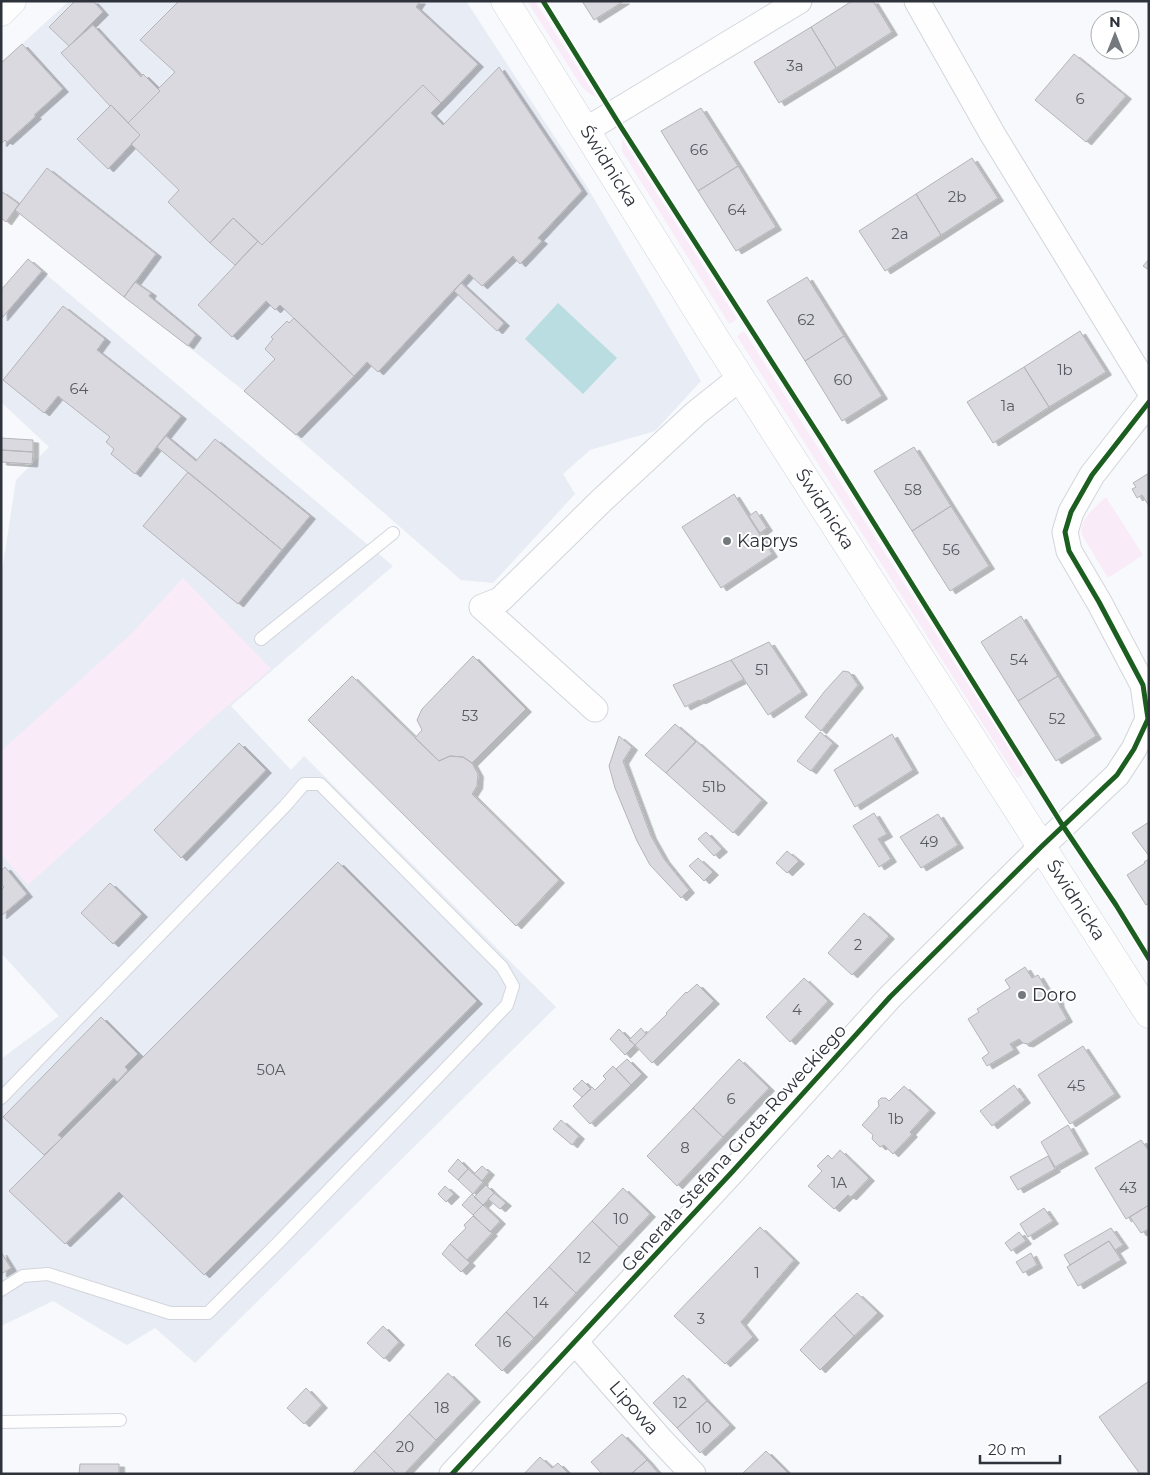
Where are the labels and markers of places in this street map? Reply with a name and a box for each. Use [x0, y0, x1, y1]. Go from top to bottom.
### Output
place label: Kaprys [737, 530, 798, 552]
marker: Kaprys [721, 535, 733, 547]
place label: Doro [1032, 984, 1076, 1006]
marker: Doro [1016, 989, 1028, 1001]

